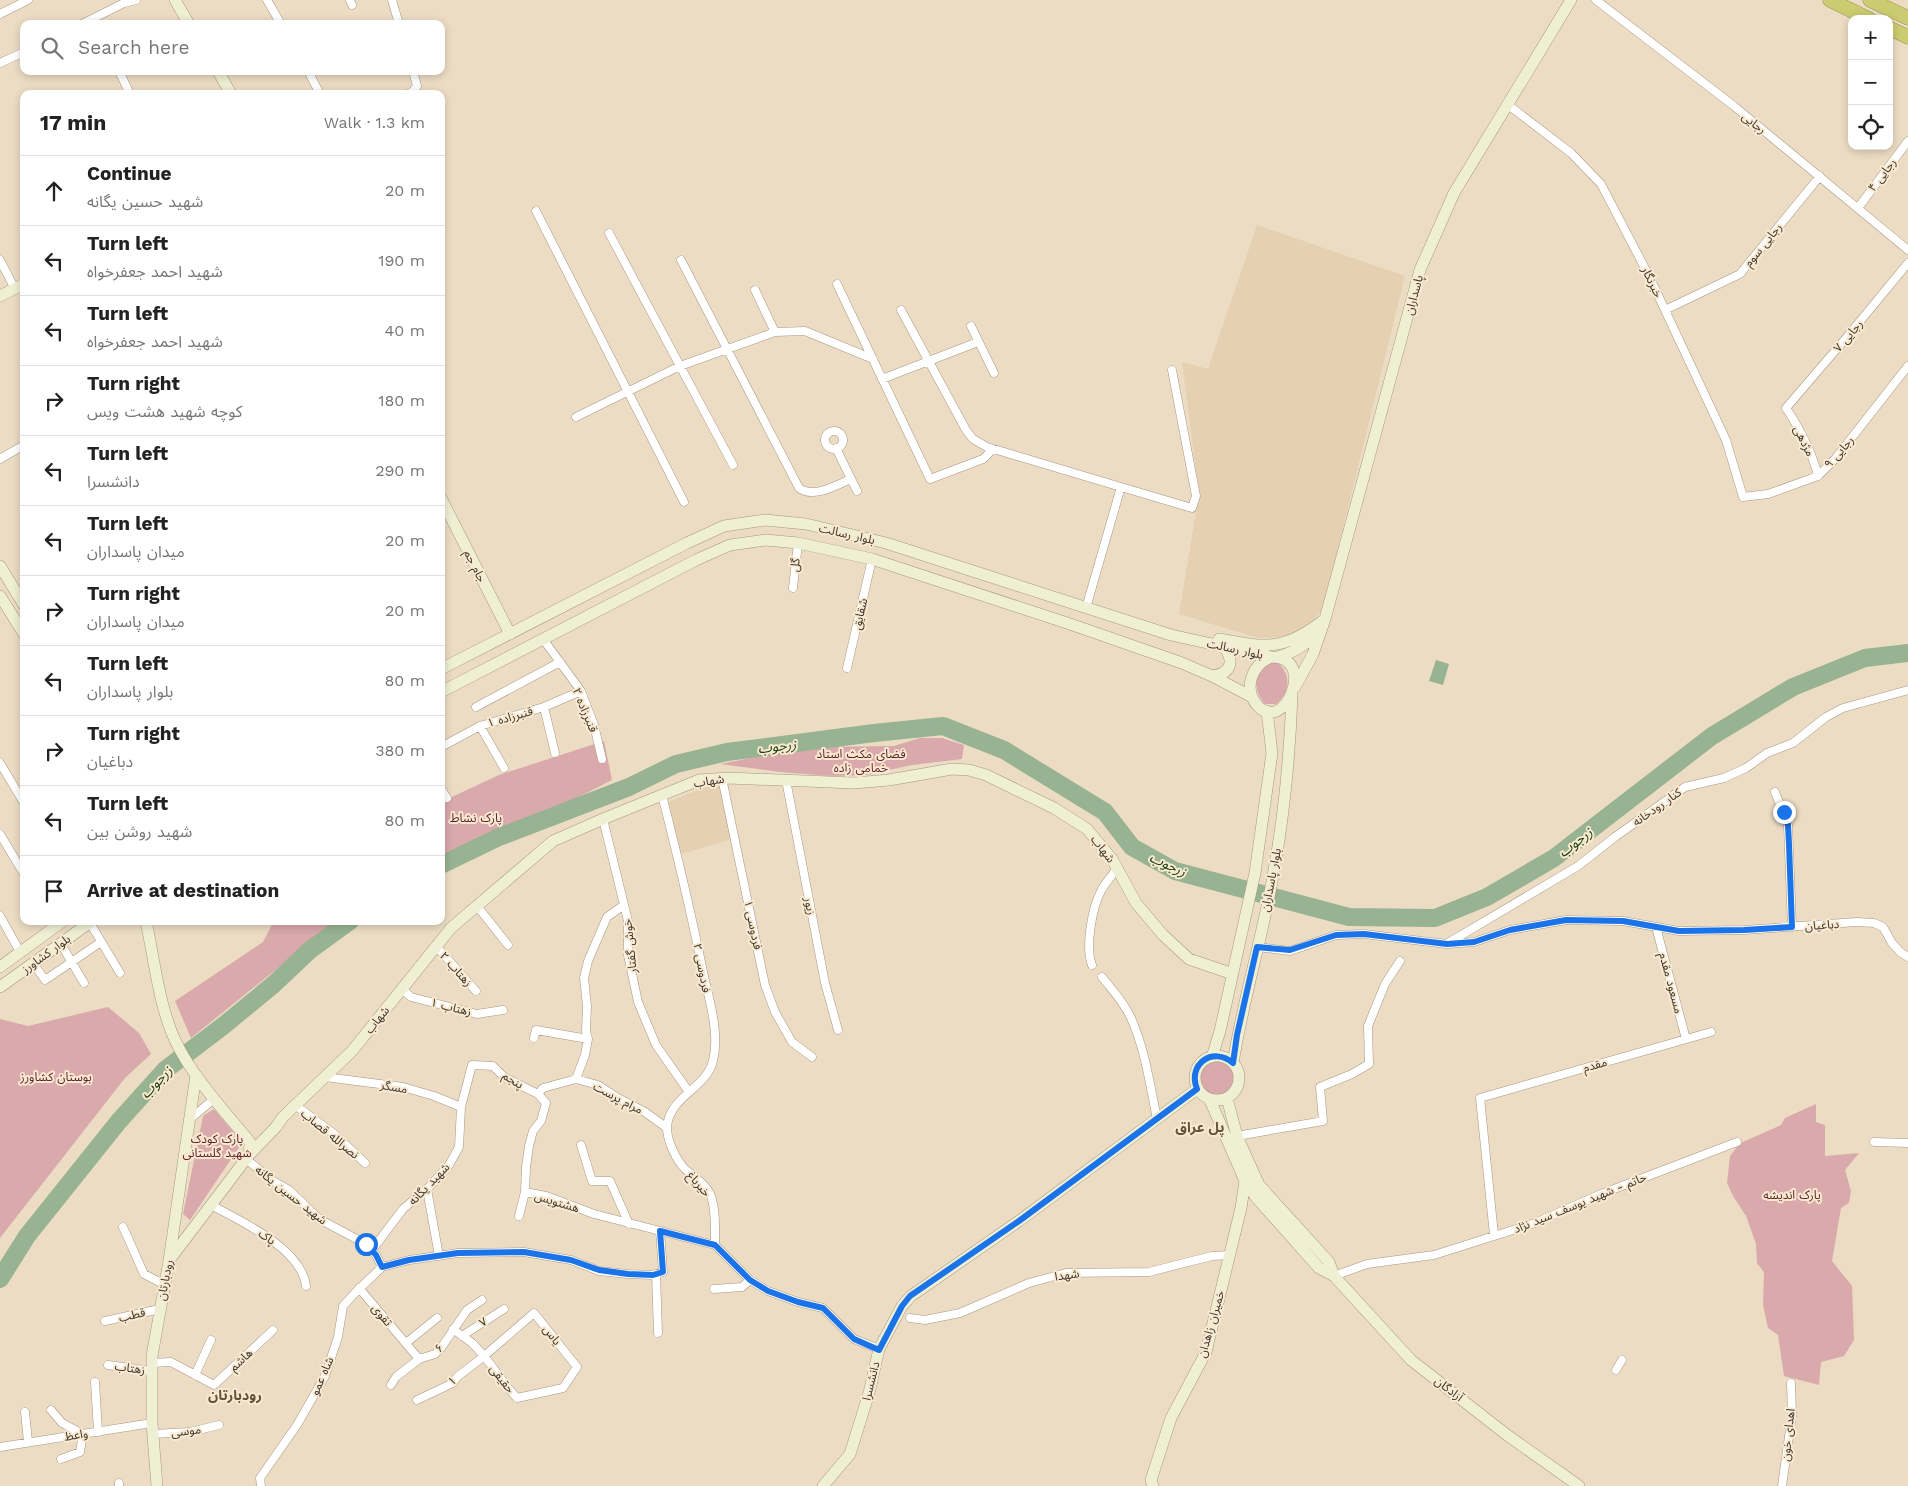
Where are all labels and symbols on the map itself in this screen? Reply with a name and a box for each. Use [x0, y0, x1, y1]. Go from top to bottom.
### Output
street label: رجایی [1739, 109, 1769, 137]
street label: رجایی ۴ [1865, 156, 1899, 194]
street label: رجایی سوم [1741, 220, 1786, 271]
street label: خبرنگار [1638, 263, 1665, 300]
street label: پاسداران [1402, 273, 1427, 317]
street label: رجایی ۷ [1830, 317, 1866, 355]
street label: مژدهی [1791, 423, 1817, 459]
street label: رجایی ۹ [1821, 433, 1857, 471]
street label: بلوار رسالت [818, 521, 876, 547]
street label: جام جم [459, 548, 489, 585]
street label: گل [787, 556, 803, 573]
street label: شقایق [850, 597, 871, 631]
street label: بلوار رسالت [1206, 636, 1264, 662]
street label: قنبرزاده ۲ [569, 686, 601, 734]
street label: قنبرزاده ۱ [486, 704, 534, 730]
water label: زرجوب [757, 736, 797, 757]
park label: فضای مکث استاد خمامی زاده [816, 747, 906, 775]
street label: شهاب [693, 772, 725, 791]
street label: کنار رودخانه [1630, 785, 1685, 829]
route end [1773, 801, 1796, 824]
park label: پارک نشاط [450, 811, 502, 826]
water label: زرجوب [1555, 824, 1596, 861]
street label: شهاب [1088, 833, 1118, 866]
street label: بلوار پاسداران [1258, 847, 1285, 913]
water label: زرجوب [1147, 849, 1189, 880]
street label: زیور [801, 895, 819, 916]
street label: فردوسی ۱ [741, 899, 765, 951]
street label: دباغیان [1804, 917, 1840, 933]
street label: خوش گفتار [620, 918, 640, 975]
street label: بلوار کشاورز [18, 932, 73, 977]
street label: فردوسی ۲ [690, 942, 714, 994]
street label: زهتاب ۲ [437, 949, 475, 989]
street label: مسعود مقدم [1654, 951, 1686, 1016]
street label: زهتاب ۱ [429, 995, 473, 1019]
street label: شهاب [362, 1004, 392, 1037]
street label: مقدم [1581, 1055, 1609, 1077]
water label: زرجوب [137, 1062, 176, 1102]
street label: پنجم [499, 1068, 526, 1093]
park label: بوستان کشاورز [19, 1070, 92, 1084]
street label: مسگر [378, 1078, 409, 1096]
street label: مرام پرست [590, 1079, 645, 1119]
street label: نصرالله قصاب [298, 1106, 362, 1162]
district label: پل عراق [1175, 1119, 1225, 1137]
park label: پارک کودک شهید گلستانی [182, 1132, 252, 1160]
street label: شهید یگانه [406, 1160, 452, 1208]
street label: شهید حسین یگانه [252, 1163, 330, 1227]
street label: خیرباغ [683, 1169, 714, 1201]
street label: حاتم - شهید یوسف سید نژاد [1511, 1170, 1649, 1238]
park label: پارک اندیشه [1763, 1188, 1821, 1203]
street label: هشتویس [533, 1189, 581, 1216]
street label: پاک [255, 1226, 278, 1249]
route start [355, 1233, 378, 1256]
street label: رودبارتان [154, 1258, 176, 1302]
street label: شهدا [1054, 1266, 1080, 1284]
street label: خمیران زاهدان [1195, 1289, 1227, 1359]
street label: تقوی [369, 1301, 395, 1329]
street label: قطب [117, 1305, 147, 1325]
street label: ۷ [476, 1314, 490, 1330]
street label: یاس [540, 1322, 564, 1348]
street label: ۶ [431, 1341, 447, 1355]
street label: هاشم [227, 1346, 257, 1376]
street label: شاه عمو [307, 1355, 337, 1397]
street label: زهتاب [114, 1359, 146, 1377]
street label: دانشسرا [859, 1360, 883, 1402]
street label: حقیقی [487, 1362, 517, 1396]
street label: ۱ [445, 1373, 459, 1389]
street label: آزادگان [1432, 1374, 1466, 1405]
district label: رودبارتان [208, 1387, 262, 1404]
street label: اهدای خون [1778, 1408, 1798, 1462]
street label: موسی [170, 1422, 202, 1440]
street label: واعظ [63, 1426, 89, 1444]

